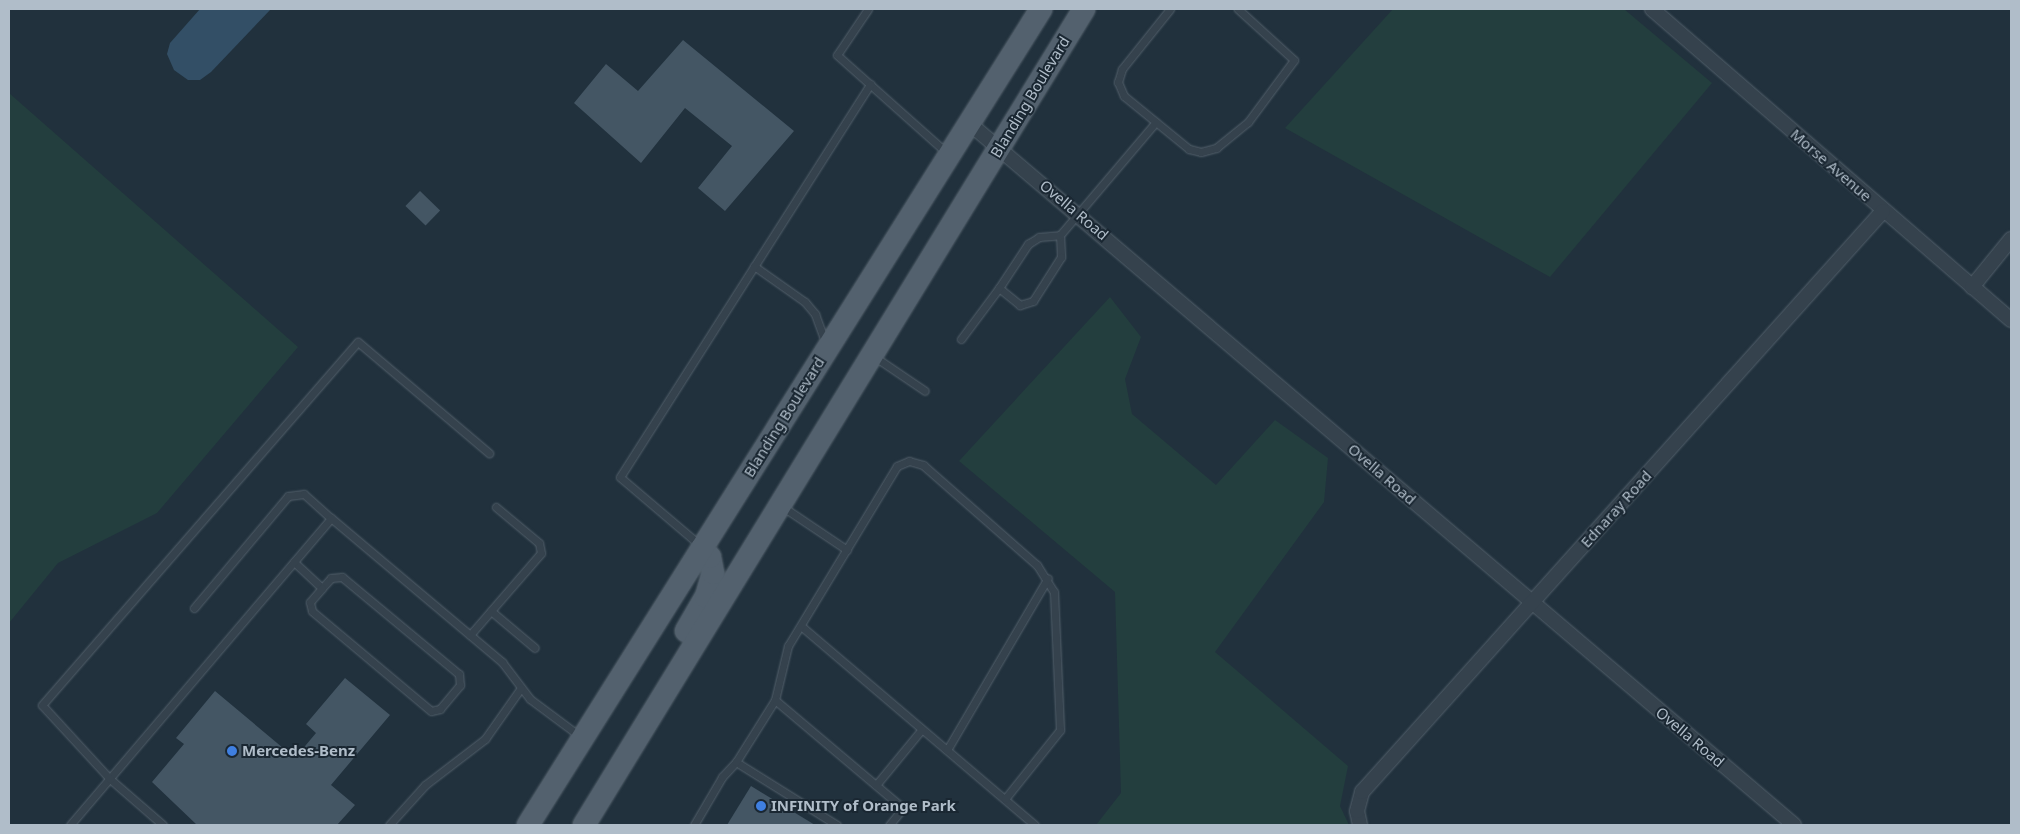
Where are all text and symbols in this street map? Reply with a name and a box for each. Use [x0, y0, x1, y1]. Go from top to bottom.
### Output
street label: Blanding Boulevard [987, 33, 1073, 161]
street label: Morse Avenue [1787, 125, 1875, 205]
street label: Ovella Road [1036, 176, 1112, 244]
street label: Blanding Boulevard [740, 354, 828, 480]
street label: Ovella Road [1344, 440, 1420, 508]
street label: Ednaray Road [1577, 467, 1655, 551]
street label: Ovella Road [1652, 703, 1728, 771]
place label: Mercedes-Benz [242, 742, 355, 760]
marker: Mercedes-Benz [226, 745, 238, 757]
place label: INFINITY of Orange Park [771, 797, 956, 815]
marker: INFINITY of Orange Park [755, 800, 767, 812]

